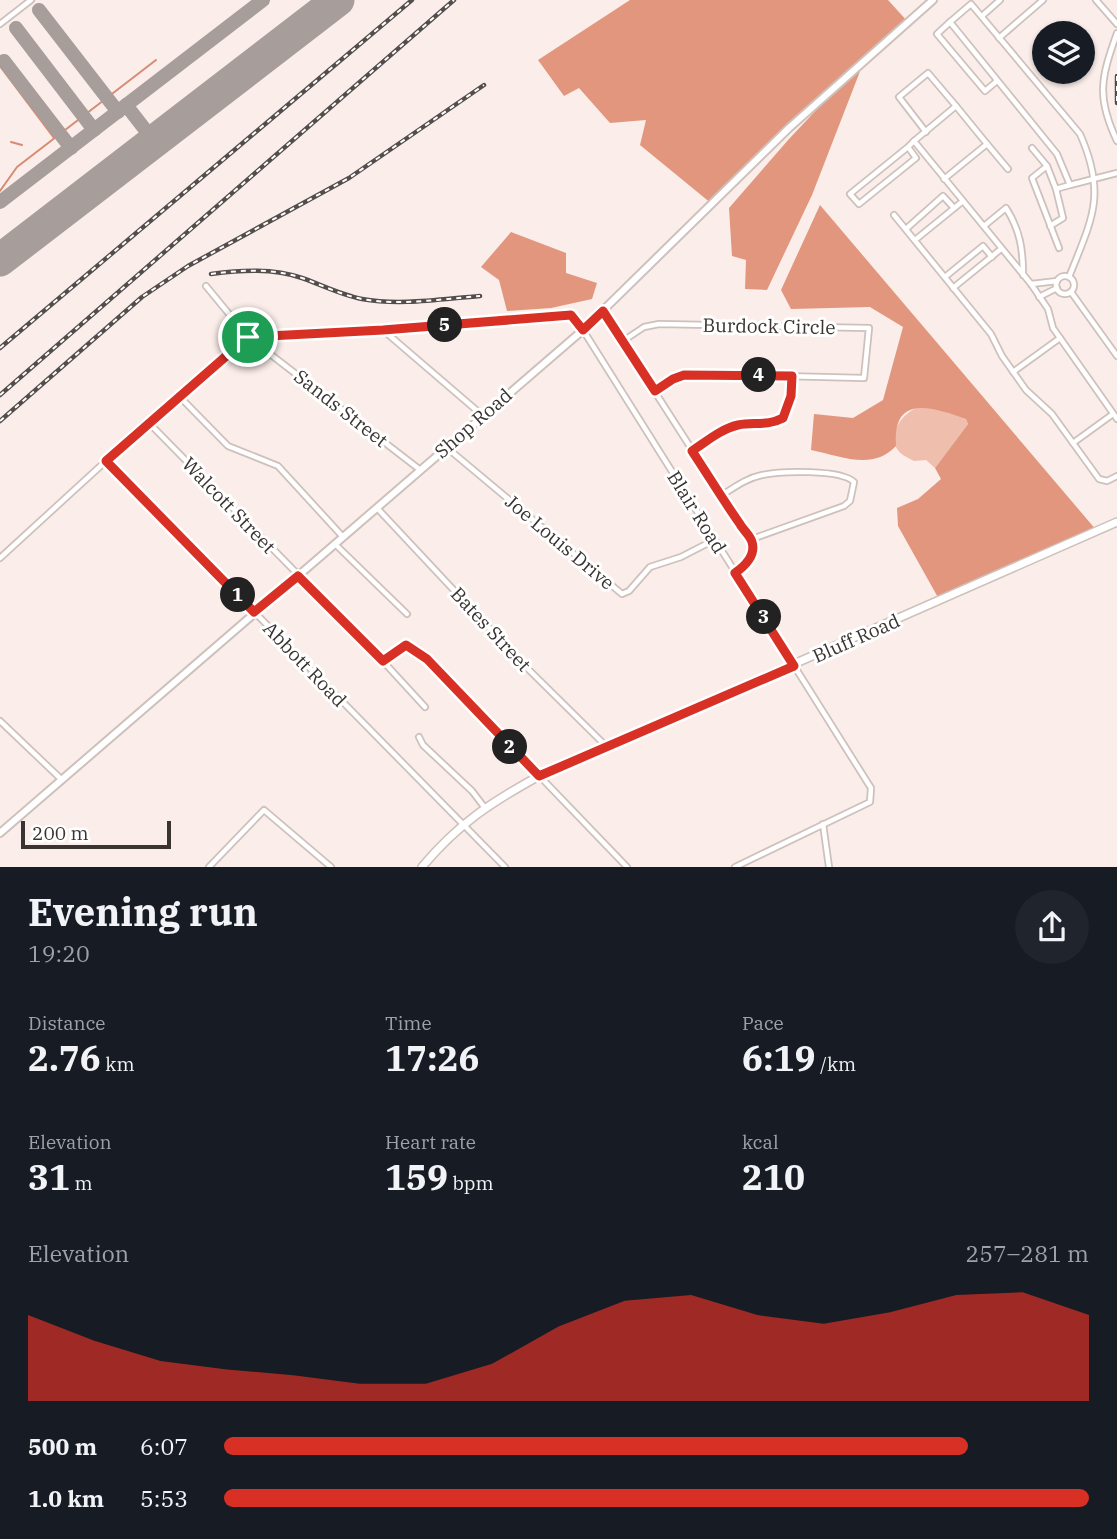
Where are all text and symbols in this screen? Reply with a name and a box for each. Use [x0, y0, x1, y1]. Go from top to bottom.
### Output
map controls [1032, 21, 1095, 84]
button: layers [1032, 21, 1095, 84]
pin [218, 307, 278, 367]
pin: 5 [428, 308, 462, 342]
text: 5 [439, 312, 450, 336]
street label: Burdock Circle [702, 313, 836, 339]
icon: arrive [229, 318, 267, 356]
pin: 4 [742, 358, 776, 392]
text: 4 [753, 362, 764, 386]
street label: Sands Street [289, 364, 393, 452]
street label: Shop Road [429, 383, 517, 463]
street label: Walcott Street [177, 452, 281, 558]
street label: Blair Road [662, 466, 732, 558]
street label: Joe Louis Drive [500, 489, 620, 595]
pin: 1 [220, 578, 256, 612]
text: 1 [232, 582, 243, 606]
street label: Bates Street [446, 582, 536, 676]
pin: 3 [746, 600, 782, 634]
text: 3 [758, 604, 769, 628]
street label: Bluff Road [809, 608, 903, 668]
street label: Abbott Road [258, 616, 352, 712]
pin: 2 [492, 730, 528, 764]
text: 2 [504, 734, 515, 758]
scale bar [21, 818, 172, 850]
text: 200 m [32, 821, 89, 845]
text: Evening run [28, 887, 258, 936]
button: share [1015, 890, 1089, 964]
text: 19:20 [28, 938, 90, 968]
text: Distance [28, 1011, 106, 1035]
text: Time [385, 1011, 432, 1035]
text: Pace [742, 1011, 784, 1035]
text: 2.76 [28, 1035, 101, 1081]
text: 17:26 [385, 1035, 480, 1081]
text: 6:19 [742, 1035, 816, 1081]
text: km [101, 1052, 135, 1076]
text: /km [816, 1052, 856, 1076]
text: Elevation [28, 1130, 112, 1154]
text: Heart rate [385, 1130, 476, 1154]
text: kcal [742, 1130, 779, 1154]
text: 31 [28, 1154, 70, 1200]
text: 159 [385, 1154, 448, 1200]
text: 210 [742, 1154, 805, 1200]
text: m [70, 1171, 93, 1195]
text: bpm [448, 1171, 494, 1195]
text: Elevation [28, 1238, 129, 1268]
text: 257–281 m [965, 1238, 1089, 1268]
text: 500 m [28, 1431, 97, 1461]
text: 6:07 [140, 1431, 188, 1461]
text: 1.0 km [28, 1483, 104, 1513]
text: 5:53 [140, 1483, 188, 1513]

